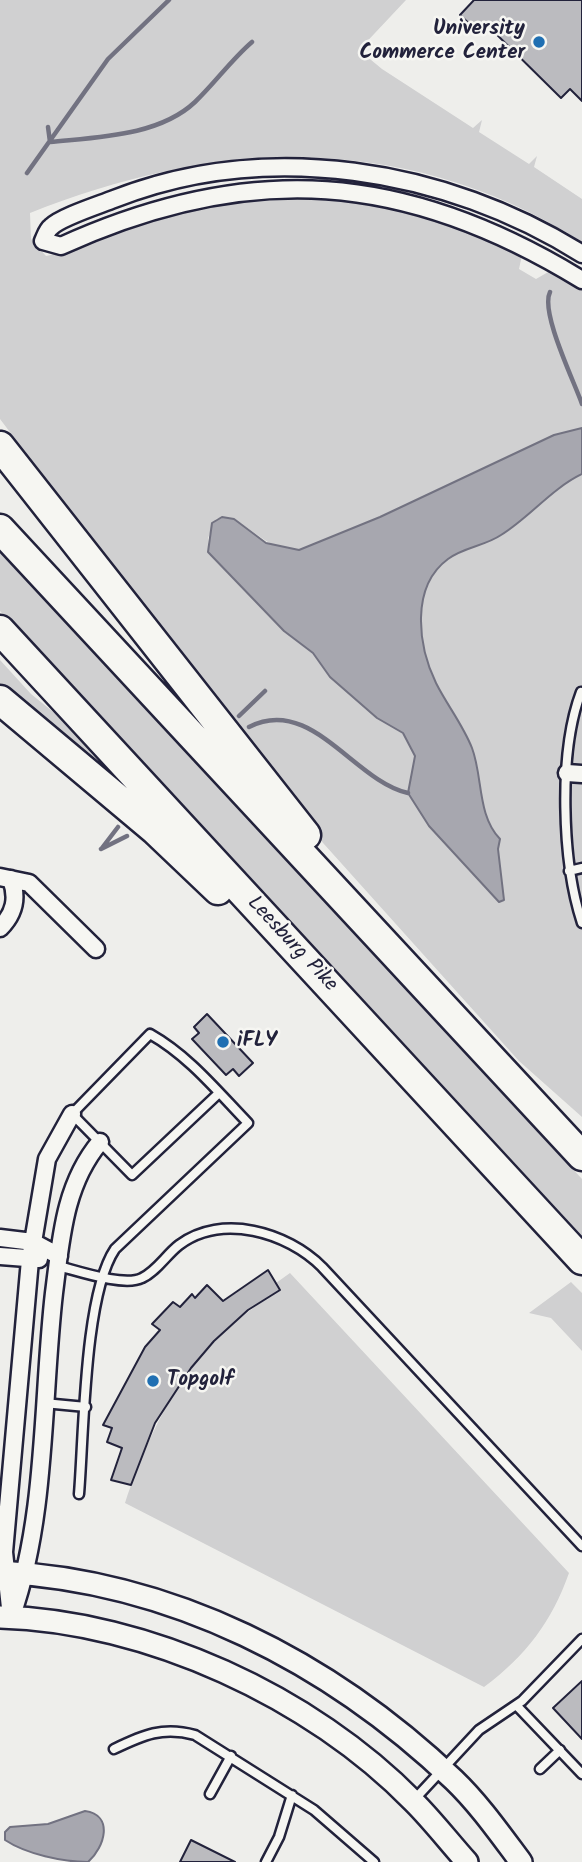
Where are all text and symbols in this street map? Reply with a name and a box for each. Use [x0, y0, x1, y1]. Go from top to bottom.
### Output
place label: University Commerce Center [359, 17, 525, 67]
marker: University Commerce Center [531, 34, 547, 50]
street label: Leesburg Pike [240, 892, 342, 998]
place label: iFLY [237, 1029, 277, 1055]
marker: iFLY [215, 1034, 231, 1050]
place label: Topgolf [167, 1368, 234, 1394]
marker: Topgolf [145, 1373, 161, 1389]

